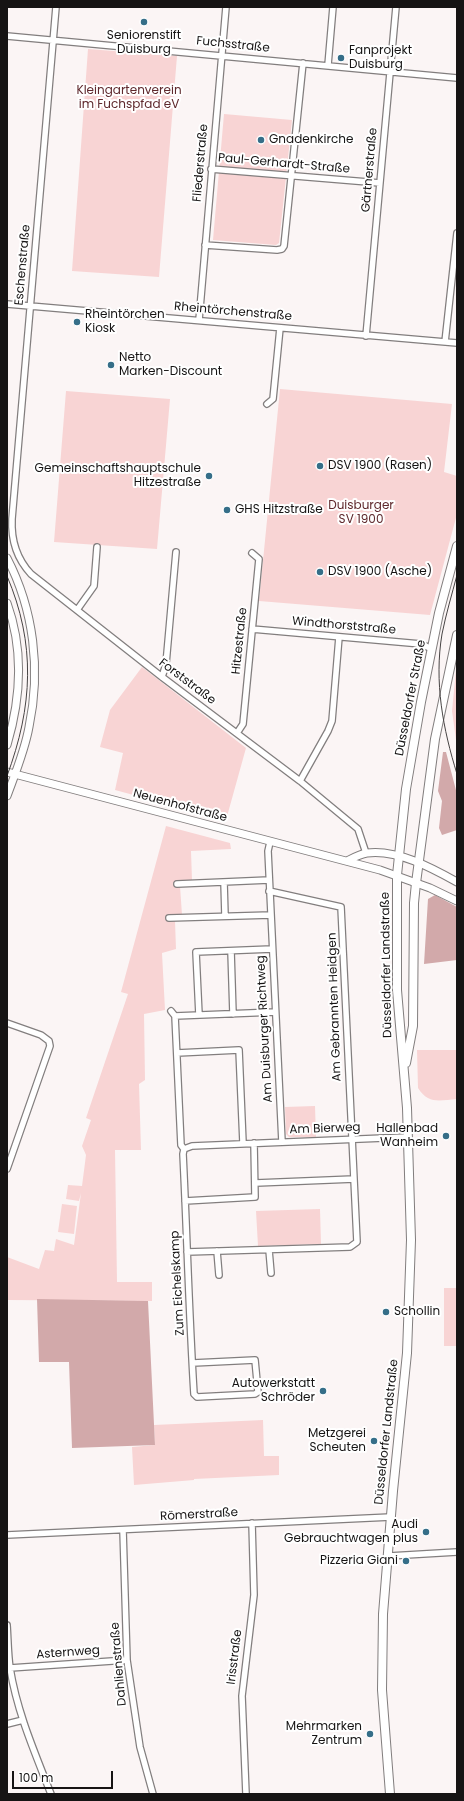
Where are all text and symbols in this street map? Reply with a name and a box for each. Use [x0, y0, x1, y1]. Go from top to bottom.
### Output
marker: Seniorenstift Duisburg [139, 17, 149, 27]
place label: Seniorenstift Duisburg [107, 29, 181, 57]
street label: Fuchsstraße [196, 34, 270, 56]
place label: Fanprojekt Duisburg [349, 44, 412, 72]
marker: Fanprojekt Duisburg [336, 53, 346, 63]
park label: Kleingartenverein im Fuchspfad eV [76, 84, 182, 112]
street label: Fliederstraße [190, 123, 212, 203]
street label: Gärtnerstraße [359, 127, 381, 213]
place label: Gnadenkirche [269, 133, 353, 147]
marker: Gnadenkirche [256, 135, 266, 145]
street label: Paul-Gerhardt-Straße [217, 151, 351, 177]
street label: Eschenstraße [12, 224, 34, 306]
street label: Rheintörchenstraße [173, 300, 293, 324]
place label: Rheintörchen Kiosk [85, 308, 165, 336]
marker: Rheintörchen Kiosk [72, 317, 82, 327]
place label: Netto Marken-Discount [119, 351, 222, 379]
marker: Netto Marken-Discount [106, 360, 116, 370]
place label: DSV 1900 (Rasen) [328, 459, 432, 473]
marker: DSV 1900 (Rasen) [315, 461, 325, 471]
place label: Gemeinschaftshauptschule Hitzestraße [35, 462, 201, 490]
marker: Gemeinschaftshauptschule Hitzestraße [204, 471, 214, 481]
park label: Duisburger SV 1900 [328, 499, 394, 527]
place label: GHS Hitzstraße [235, 503, 323, 517]
marker: GHS Hitzstraße [222, 505, 232, 515]
place label: DSV 1900 (Asche) [328, 565, 432, 579]
marker: DSV 1900 (Asche) [315, 567, 325, 577]
street label: Hitzestraße [229, 607, 251, 675]
street label: Windthorststraße [292, 614, 396, 638]
street label: Düsseldorfer Straße [393, 639, 429, 757]
street label: Forststraße [156, 656, 218, 708]
street label: Neuenhofstraße [131, 787, 229, 825]
street label: Düsseldorfer Landstraße [379, 892, 395, 1038]
street label: Am Gebrannten Heidgen [325, 932, 345, 1082]
street label: Am Duisburger Richtweg [254, 955, 276, 1103]
street label: Am Bierweg [289, 1121, 361, 1137]
place label: Hallenbad Wanheim [376, 1122, 438, 1150]
marker: Hallenbad Wanheim [441, 1131, 451, 1141]
street label: Zum Eichelskamp [168, 1230, 188, 1336]
place label: Schollin [394, 1305, 440, 1319]
marker: Schollin [381, 1307, 391, 1317]
street label: Düsseldorfer Landstraße [372, 1358, 402, 1506]
place label: Autowerkstatt Schröder [232, 1377, 315, 1405]
marker: Autowerkstatt Schröder [318, 1386, 328, 1396]
place label: Metzgerei Scheuten [308, 1427, 366, 1455]
marker: Metzgerei Scheuten [369, 1436, 379, 1446]
street label: Römerstraße [160, 1506, 238, 1524]
place label: Audi Gebrauchtwagen plus [284, 1518, 418, 1546]
marker: Audi Gebrauchtwagen plus [421, 1527, 431, 1537]
place label: Pizzeria Giani [320, 1554, 398, 1568]
marker: Pizzeria Giani [401, 1556, 411, 1566]
street label: Dahlienstraße [108, 1621, 130, 1707]
street label: Irisstraße [224, 1629, 246, 1685]
street label: Asternweg [36, 1644, 100, 1662]
place label: Mehrmarken Zentrum [286, 1720, 362, 1748]
marker: Mehrmarken Zentrum [365, 1729, 375, 1739]
scale bar [14, 1763, 115, 1789]
text: 100 m [19, 1769, 53, 1786]

